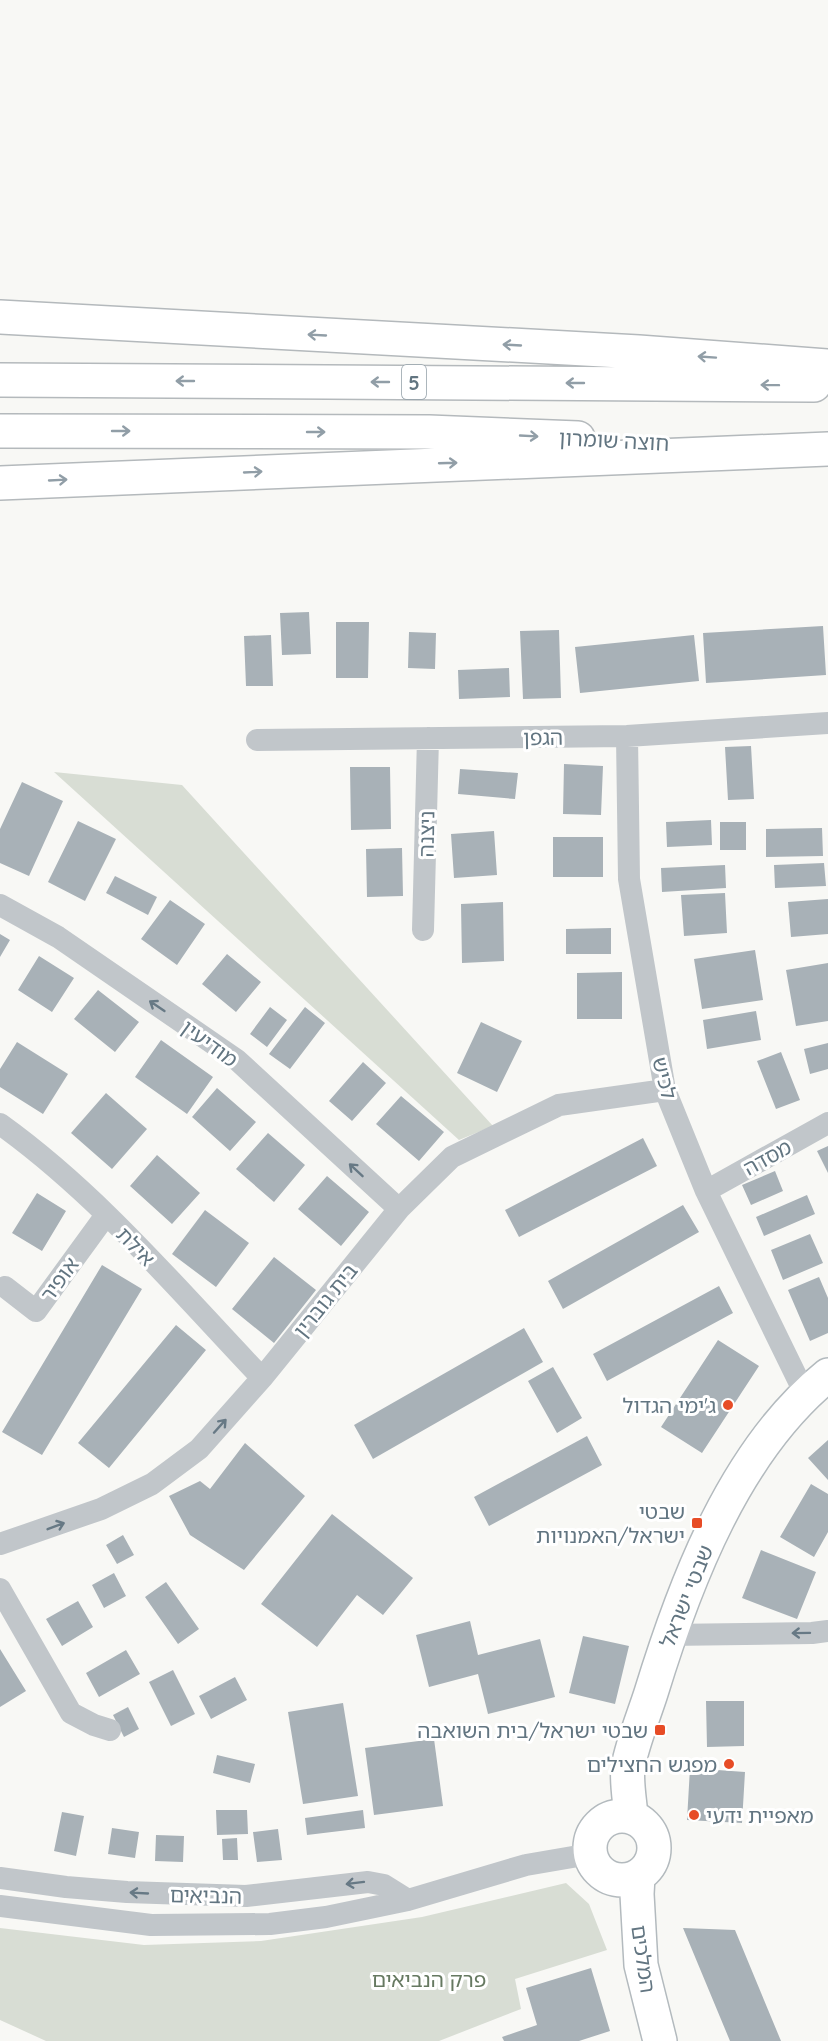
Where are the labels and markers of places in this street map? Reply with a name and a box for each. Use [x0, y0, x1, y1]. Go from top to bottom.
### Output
place label: ג'ימי הגדול [623, 1392, 716, 1418]
marker: ג'ימי הגדול [721, 1398, 735, 1412]
place label: שבטי ישראל/האמנויות [536, 1498, 685, 1548]
marker: שבטי ישראל/האמנויות [690, 1516, 704, 1530]
place label: שבטי ישראל/בית השואבה [417, 1717, 648, 1743]
marker: שבטי ישראל/בית השואבה [653, 1723, 667, 1737]
place label: מפגש החצילים [587, 1751, 717, 1777]
marker: מפגש החצילים [722, 1757, 736, 1771]
place label: מאפיית ידעי [706, 1802, 814, 1828]
marker: מאפיית ידעי [687, 1808, 701, 1822]

